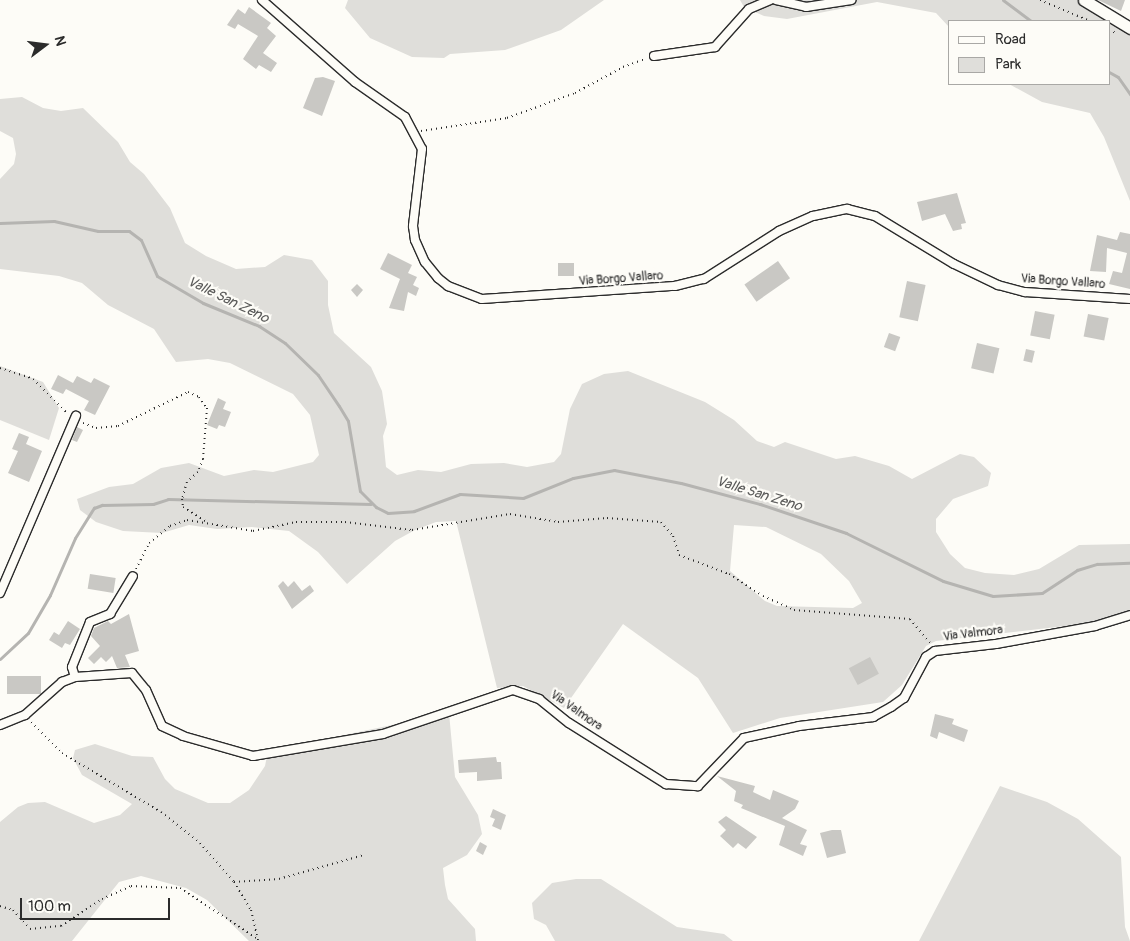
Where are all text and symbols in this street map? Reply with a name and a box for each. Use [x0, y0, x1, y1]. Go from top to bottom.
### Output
north arrow [20, 20, 70, 70]
legend [948, 20, 1110, 85]
text: Road [995, 30, 1026, 49]
text: N [51, 34, 69, 48]
text: Park [995, 55, 1021, 74]
street label: Via Borgo Vallaro [578, 269, 664, 289]
street label: Via Borgo Vallaro [1020, 272, 1106, 292]
water label: Valle San Zeno [184, 273, 272, 327]
water label: Valle San Zeno [714, 473, 804, 515]
street label: Via Valmora [942, 623, 1004, 645]
street label: Via Valmora [547, 688, 605, 734]
scale bar [22, 888, 172, 920]
text: 100 m [28, 897, 71, 916]

